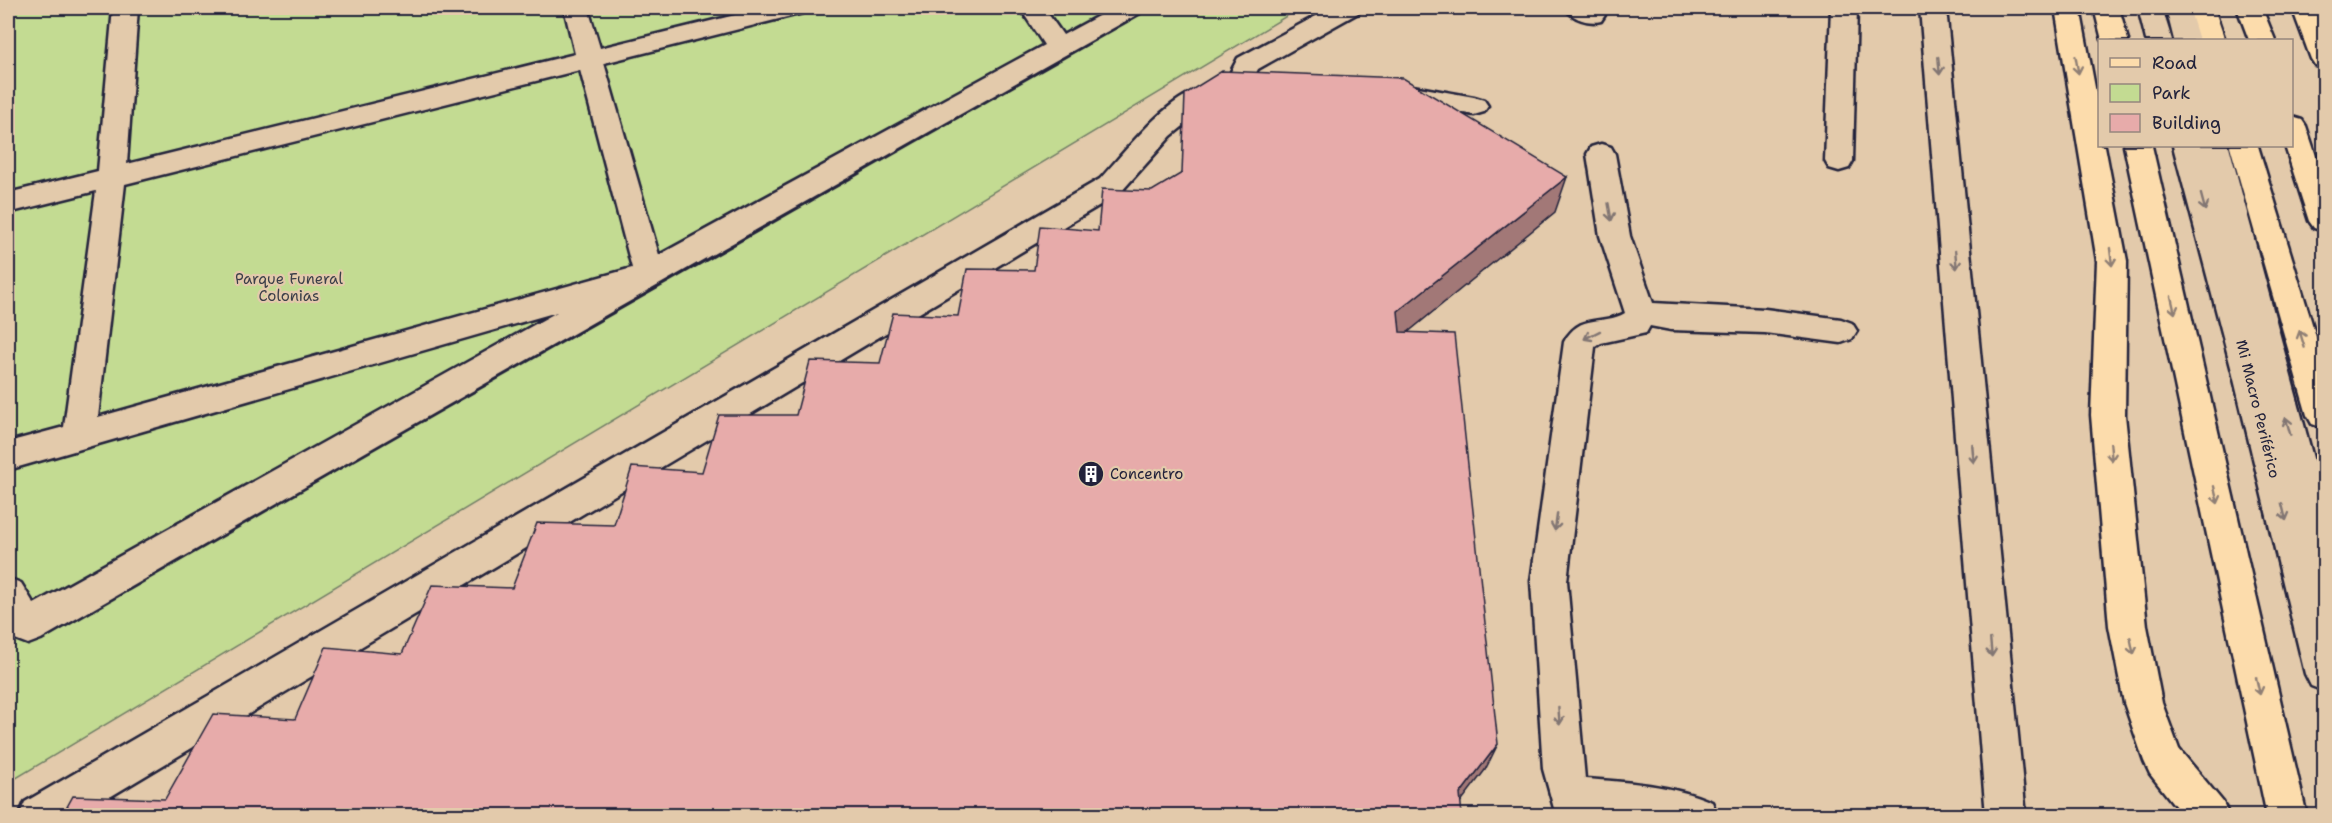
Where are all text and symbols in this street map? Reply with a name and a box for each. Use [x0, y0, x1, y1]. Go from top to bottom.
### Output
legend [2098, 39, 2293, 147]
text: Road [2152, 51, 2197, 75]
one-way arrow [1934, 55, 1945, 75]
one-way arrow [2072, 55, 2083, 74]
text: Park [2152, 81, 2191, 105]
text: Building [2152, 111, 2221, 135]
one-way arrow [2197, 192, 2209, 211]
one-way arrow [1605, 201, 1616, 221]
one-way arrow [2105, 247, 2116, 266]
one-way arrow [1951, 250, 1962, 269]
park label: Parque Funeral Colonias [235, 269, 343, 306]
one-way arrow [2168, 295, 2180, 314]
one-way arrow [1583, 330, 1601, 342]
one-way arrow [2296, 330, 2307, 349]
street label: Mi Macro Periférico [2231, 338, 2285, 480]
one-way arrow [2282, 417, 2294, 436]
one-way arrow [2106, 441, 2117, 461]
one-way arrow [1968, 444, 1979, 464]
building icon: Concentro [1076, 459, 1106, 489]
place label: Concentro [1110, 464, 1183, 484]
one-way arrow [2210, 486, 2222, 505]
one-way arrow [2278, 503, 2290, 522]
one-way arrow [1551, 511, 1562, 531]
one-way arrow [2127, 635, 2138, 655]
one-way arrow [1986, 638, 1997, 658]
one-way arrow [2253, 676, 2264, 695]
one-way arrow [1554, 705, 1565, 725]

